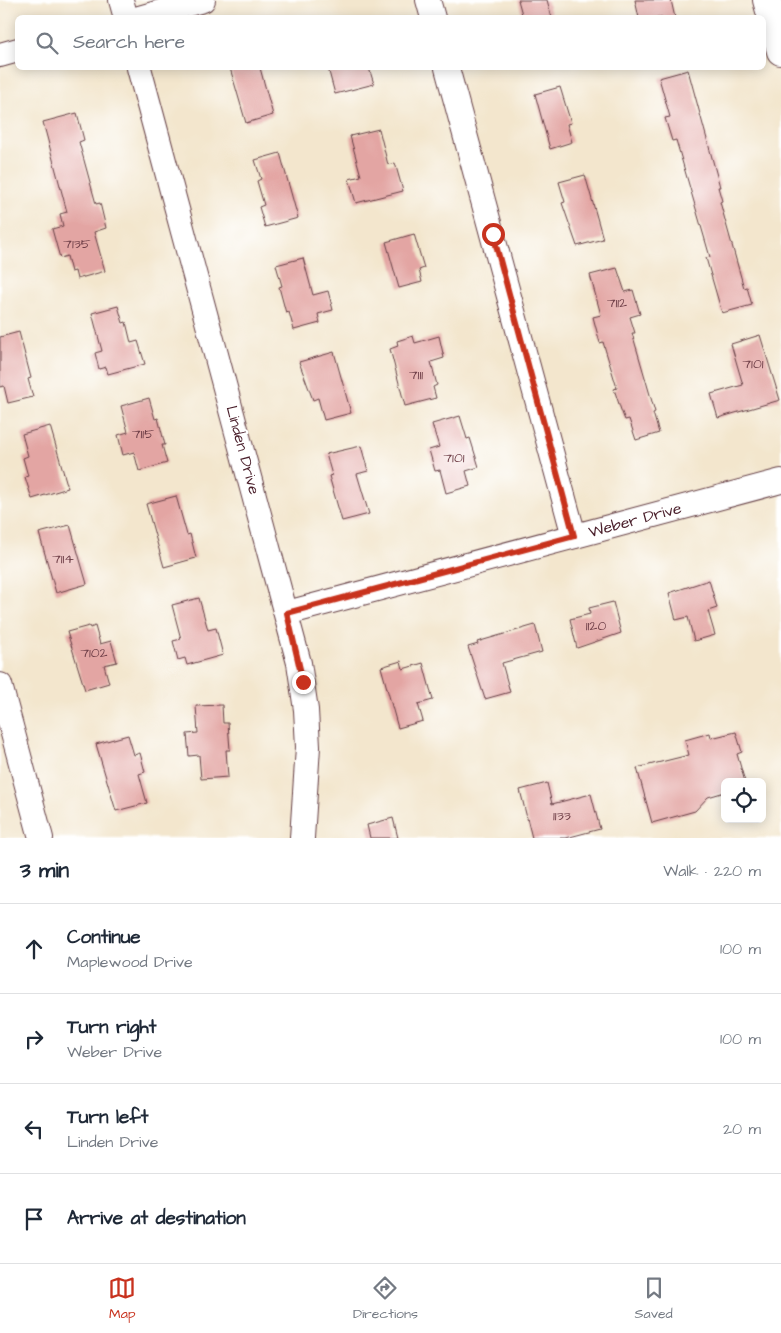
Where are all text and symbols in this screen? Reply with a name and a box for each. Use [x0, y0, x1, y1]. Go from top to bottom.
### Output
search box [15, 15, 766, 70]
icon: search [33, 29, 61, 57]
text: Search here [73, 29, 185, 56]
route start [482, 223, 505, 246]
house number: 7135 [63, 234, 91, 254]
house number: 7112 [607, 293, 627, 313]
house number: 7101 [742, 354, 764, 374]
house number: 7111 [409, 365, 423, 385]
street label: Linden Drive [221, 403, 266, 497]
house number: 7115 [132, 424, 154, 444]
house number: 7101 [443, 448, 465, 468]
street label: Weber Drive [586, 497, 684, 543]
house number: 7114 [52, 549, 74, 569]
house number: 1120 [586, 616, 606, 636]
house number: 7102 [80, 643, 108, 663]
route end [292, 671, 315, 694]
map controls [721, 778, 766, 823]
button: locate [721, 778, 766, 823]
house number: 1133 [553, 806, 571, 826]
text: 3 min [20, 856, 69, 885]
text: Walk · 220 m [663, 860, 761, 882]
text: Continue [67, 924, 141, 951]
icon: ahead [20, 935, 48, 963]
text: 100 m [720, 938, 761, 960]
text: Maplewood Drive [67, 951, 193, 973]
text: Turn right [67, 1014, 156, 1041]
icon: right [20, 1025, 48, 1053]
text: 100 m [720, 1028, 761, 1050]
text: Weber Drive [67, 1041, 162, 1063]
text: Turn left [67, 1104, 148, 1131]
icon: left [20, 1115, 48, 1143]
text: 20 m [723, 1118, 761, 1140]
text: Linden Drive [67, 1131, 158, 1153]
icon: arrive [20, 1205, 48, 1233]
text: Arrive at destination [67, 1205, 246, 1232]
tab: Map [108, 1274, 136, 1324]
tab: Directions [353, 1274, 418, 1324]
tab: Saved [635, 1274, 673, 1324]

